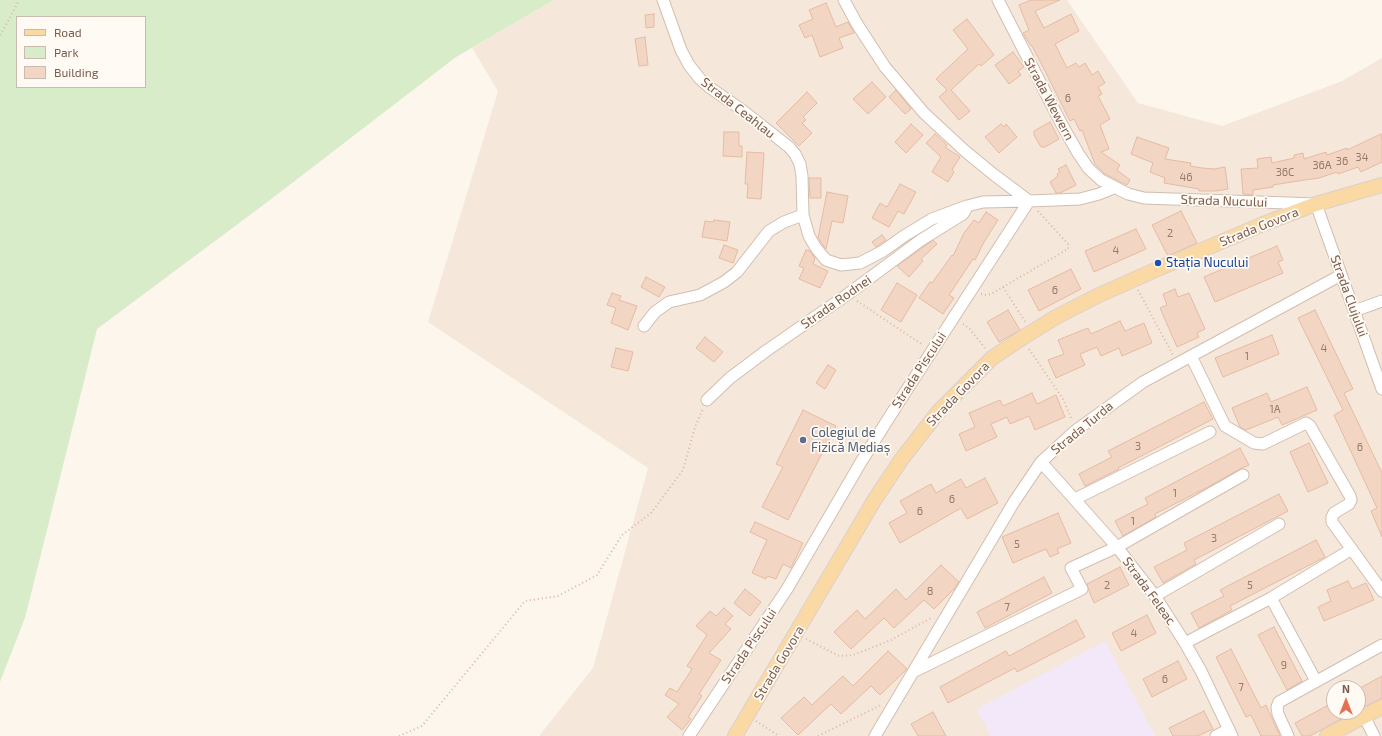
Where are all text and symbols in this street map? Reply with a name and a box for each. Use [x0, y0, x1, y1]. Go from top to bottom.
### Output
legend [16, 16, 146, 88]
text: Road [54, 25, 82, 39]
text: Park [54, 45, 79, 59]
street label: Strada Wewern [1021, 55, 1077, 143]
text: Building [54, 65, 98, 79]
street label: Strada Ceahlau [698, 74, 778, 142]
house number: 6 [1065, 91, 1071, 105]
house number: 34 [1356, 150, 1368, 164]
house number: 36 [1336, 154, 1348, 168]
house number: 36A [1312, 158, 1332, 172]
house number: 36C [1276, 165, 1294, 179]
house number: 46 [1179, 170, 1193, 184]
street label: Strada Nucului [1180, 192, 1268, 210]
street label: Strada Govora [1217, 204, 1301, 250]
house number: 2 [1167, 226, 1173, 240]
house number: 4 [1113, 243, 1119, 257]
street label: Strada Clujului [1327, 253, 1371, 339]
place label: Stația Nucului [1166, 255, 1248, 271]
marker: Stația Nucului [1153, 258, 1163, 268]
street label: Strada Rodnei [798, 272, 874, 332]
house number: 6 [1052, 283, 1058, 297]
street label: Strada Piscului [889, 329, 949, 411]
house number: 4 [1321, 341, 1327, 355]
house number: 1 [1245, 349, 1249, 363]
street label: Strada Govora [923, 358, 993, 430]
street label: Strada Turda [1048, 398, 1116, 458]
house number: 1A [1269, 402, 1281, 416]
place label: Colegiul de Fizică Mediaș [811, 425, 890, 456]
marker: Colegiul de Fizică Mediaș [798, 435, 808, 445]
house number: 3 [1135, 439, 1141, 453]
house number: 6 [1357, 440, 1363, 454]
house number: 1 [1173, 486, 1177, 500]
house number: 6 [949, 492, 955, 506]
house number: 6 [917, 504, 923, 518]
house number: 1 [1131, 514, 1135, 528]
house number: 3 [1211, 531, 1217, 545]
house number: 5 [1014, 537, 1020, 551]
street label: Strada Feleac [1119, 554, 1179, 628]
house number: 2 [1104, 578, 1110, 592]
house number: 5 [1247, 578, 1253, 592]
house number: 8 [927, 584, 933, 598]
house number: 7 [1004, 600, 1010, 614]
street label: Strada Piscului [718, 605, 780, 687]
street label: Strada Govora [751, 623, 807, 703]
house number: 4 [1131, 626, 1137, 640]
house number: 9 [1281, 658, 1287, 672]
house number: 6 [1162, 672, 1168, 686]
house number: 7 [1238, 680, 1244, 694]
north arrow [1326, 680, 1366, 720]
text: N [1342, 682, 1350, 695]

